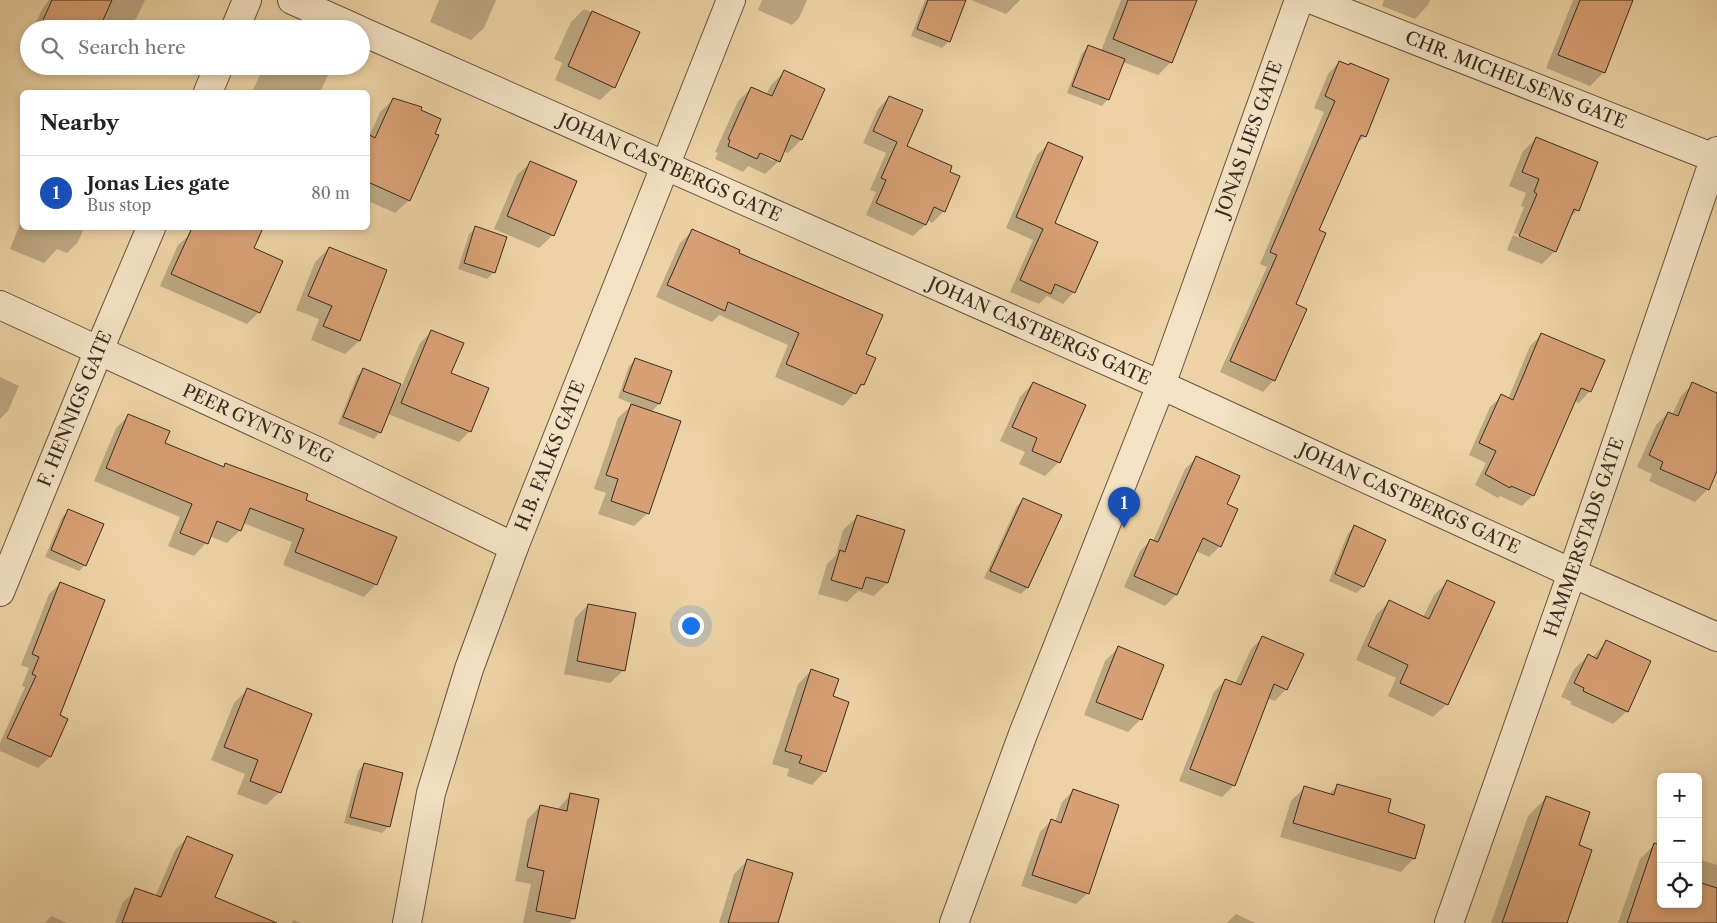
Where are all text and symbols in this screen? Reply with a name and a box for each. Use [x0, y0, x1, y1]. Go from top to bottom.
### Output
search box [20, 20, 370, 75]
street label: CHR. MICHELSENS GATE [1402, 26, 1630, 133]
icon: search [38, 34, 66, 62]
text: Search here [78, 36, 186, 59]
street label: JONAS LIES GATE [1210, 58, 1287, 222]
street label: JOHAN CASTBERGS GATE [553, 108, 785, 227]
text: Nearby [40, 110, 119, 135]
text: Jonas Lies gate [87, 172, 230, 195]
text: 1 [52, 183, 60, 203]
text: 80 m [311, 183, 350, 203]
text: Bus stop [87, 195, 151, 215]
street label: JOHAN CASTBERGS GATE [922, 271, 1154, 390]
street label: F. HENNIGS GATE [33, 328, 117, 490]
street label: H.B. FALKS GATE [510, 377, 590, 534]
street label: PEER GYNTS VEG [179, 379, 338, 469]
street label: HAMMERSTADS GATE [1540, 434, 1629, 640]
street label: JOHAN CASTBERGS GATE [1292, 437, 1524, 559]
pin: 1 [1108, 487, 1140, 528]
your location [678, 613, 704, 639]
map controls [1657, 773, 1702, 908]
button: + [1657, 773, 1702, 818]
button: − [1657, 818, 1702, 863]
button: locate [1657, 863, 1702, 908]

